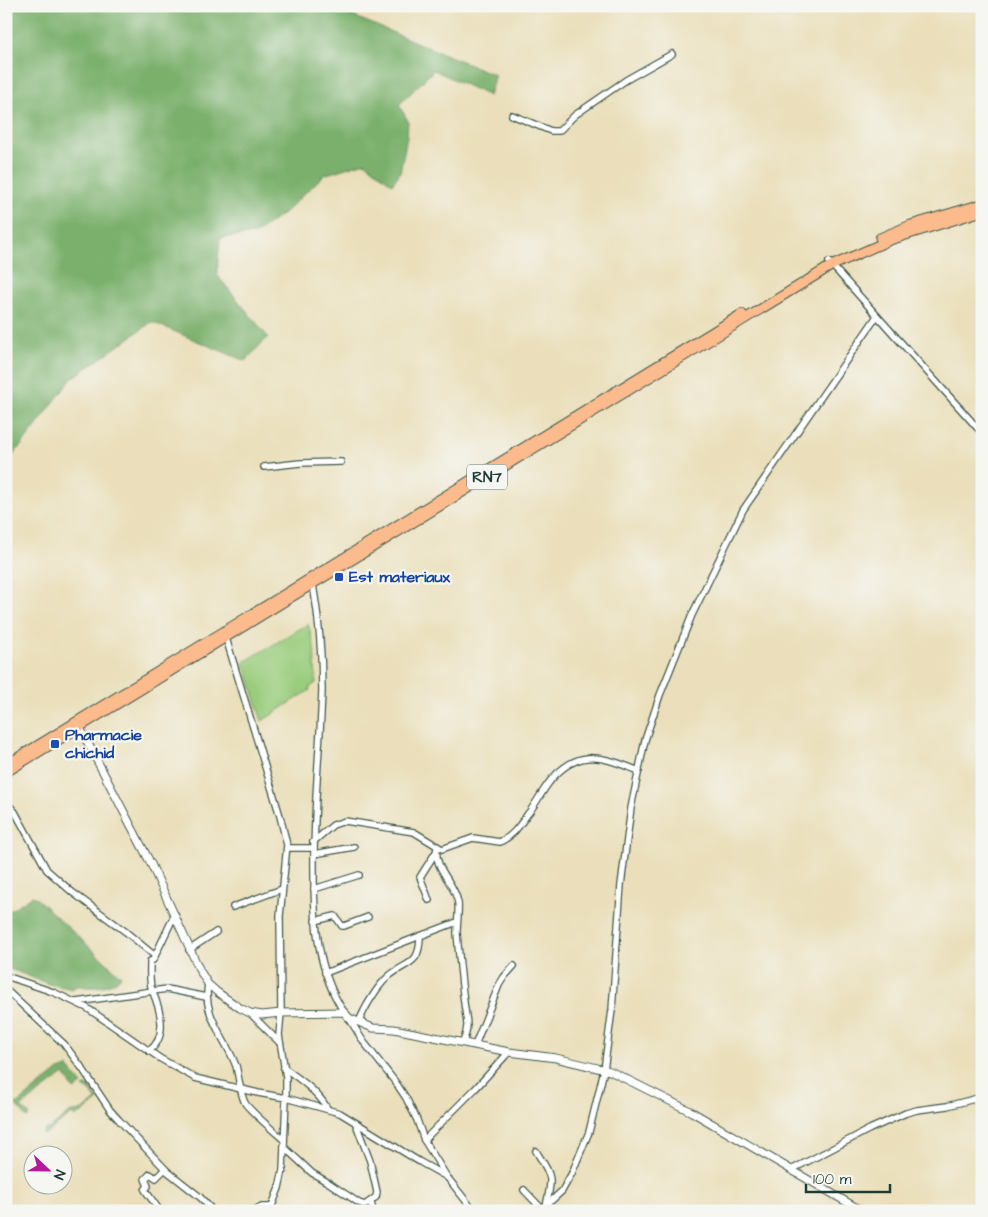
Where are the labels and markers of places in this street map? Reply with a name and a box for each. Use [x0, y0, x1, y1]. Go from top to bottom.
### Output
place label: Est materiaux [349, 566, 451, 588]
marker: Est materiaux [333, 571, 345, 583]
place label: Pharmacie chichid [65, 724, 142, 764]
marker: Pharmacie chichid [49, 738, 61, 750]

